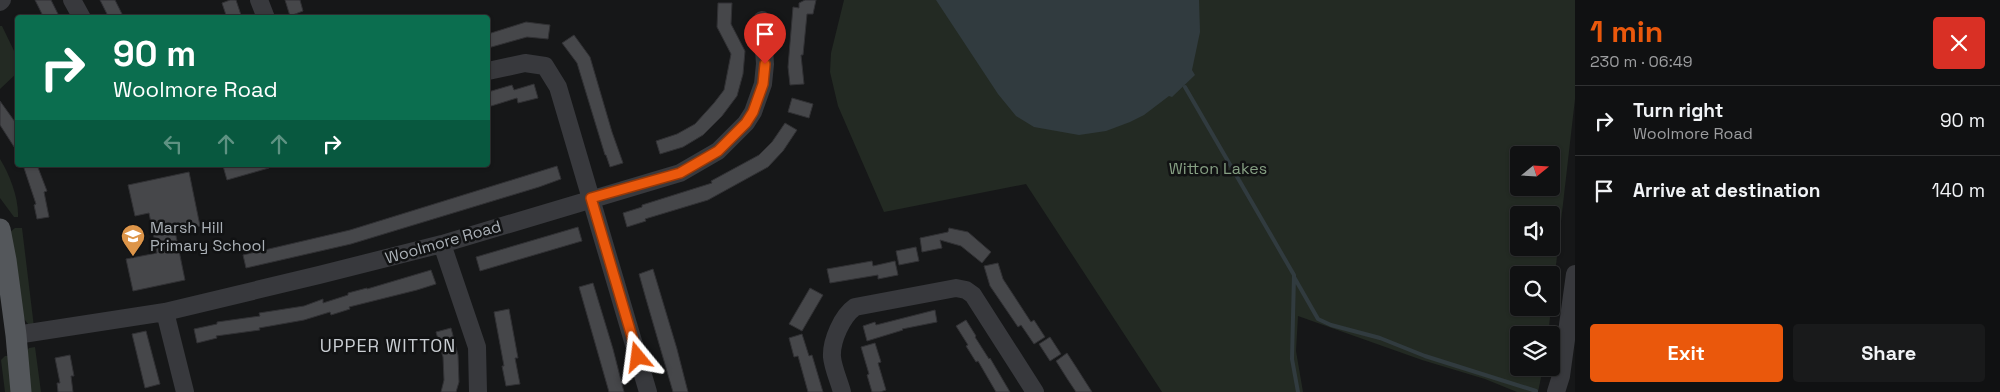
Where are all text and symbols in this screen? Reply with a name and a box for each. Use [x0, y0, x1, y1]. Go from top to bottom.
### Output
text: 1 min [1590, 12, 1663, 51]
pin [744, 13, 786, 64]
button: close [1933, 17, 1985, 69]
icon: arrive [751, 20, 779, 48]
text: 90 m [113, 32, 196, 76]
icon: right [30, 35, 95, 100]
text: 230 m · 06:49 [1590, 51, 1693, 72]
text: Woolmore Road [113, 75, 278, 103]
text: Turn right [1633, 98, 1723, 123]
icon: right [1590, 107, 1618, 135]
text: 90 m [1940, 108, 1985, 133]
text: Woolmore Road [1633, 123, 1753, 144]
icon: left [159, 130, 187, 158]
icon: ahead [212, 130, 240, 158]
icon: ahead [265, 130, 293, 158]
icon: right [318, 130, 346, 158]
north arrow [1510, 146, 1560, 196]
map controls [1510, 146, 1560, 376]
park label: Witton Lakes [1169, 158, 1267, 179]
icon: arrive [1590, 177, 1618, 205]
text: Arrive at destination [1633, 178, 1821, 203]
text: 140 m [1932, 178, 1985, 203]
button: sound [1510, 206, 1560, 256]
street label: Woolmore Road [383, 215, 503, 269]
place label: Marsh Hill Primary School [150, 217, 265, 256]
school or university icon: Marsh Hill Primary School [120, 223, 146, 257]
button: search [1510, 266, 1560, 316]
button: Exit [1590, 324, 1783, 382]
button: Share [1793, 324, 1985, 382]
button: layers [1510, 326, 1560, 376]
position arrow [611, 330, 663, 382]
district label: UPPER WITTON [320, 334, 456, 357]

